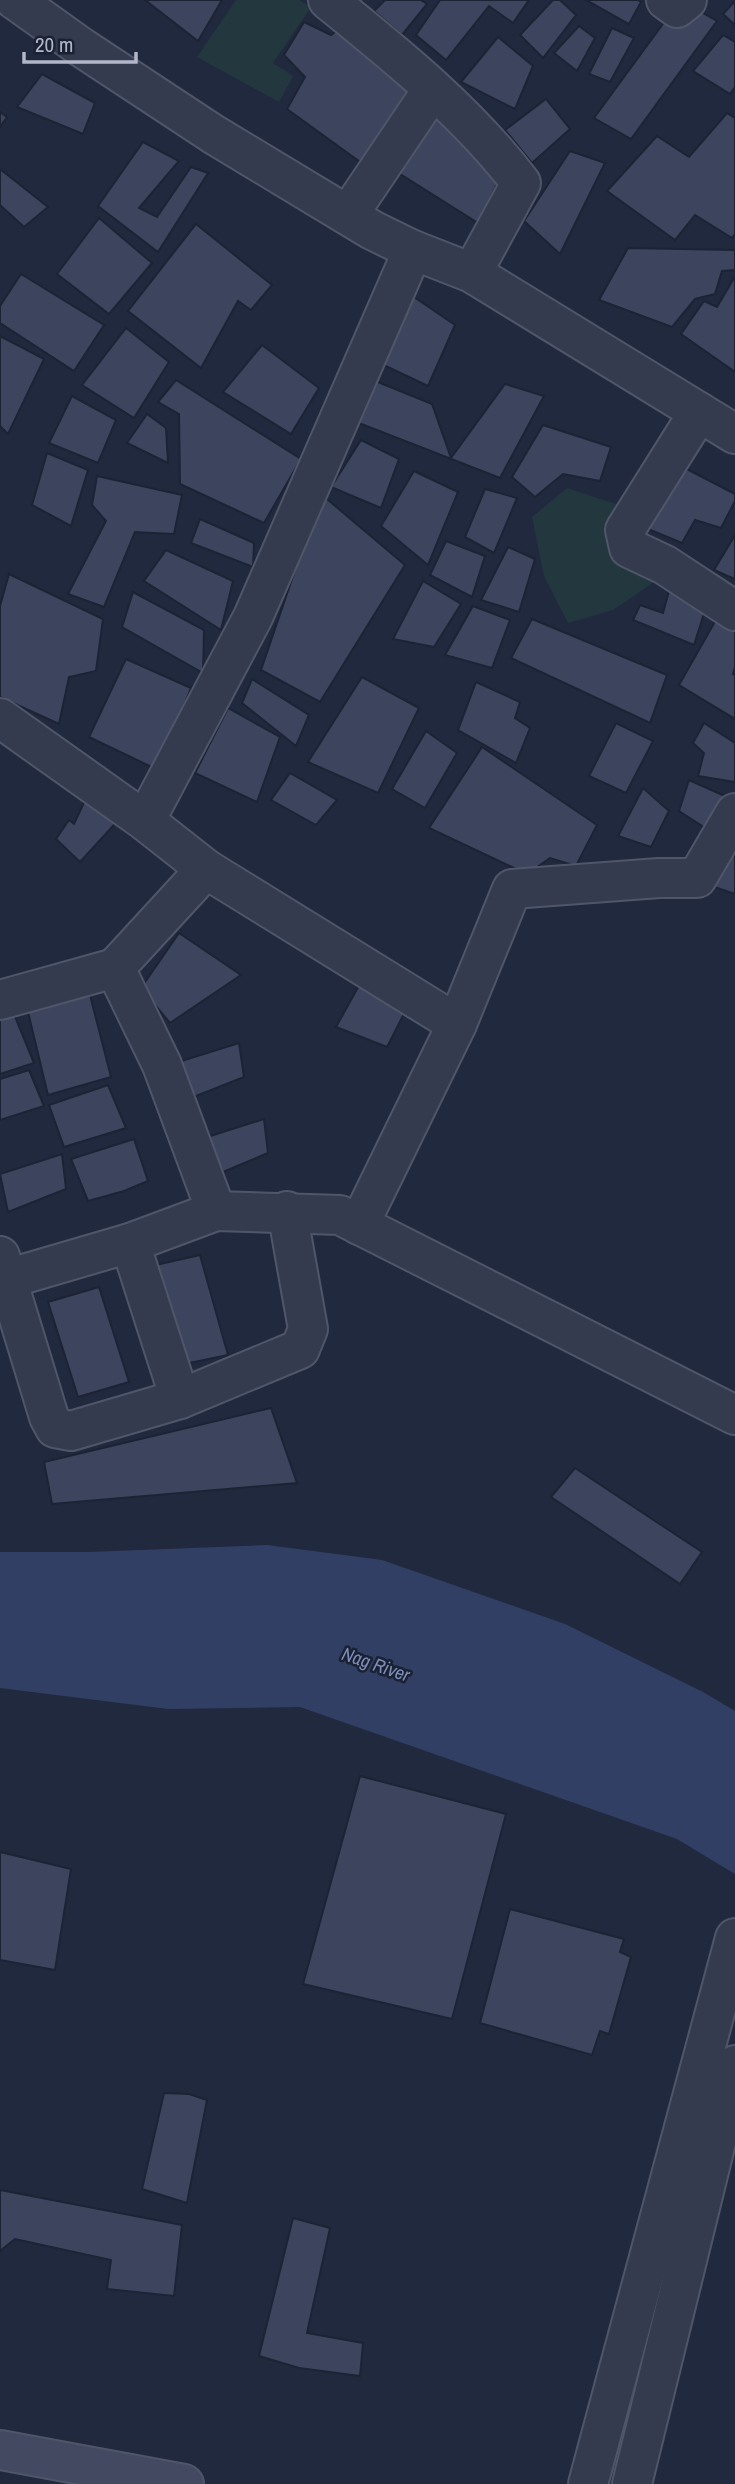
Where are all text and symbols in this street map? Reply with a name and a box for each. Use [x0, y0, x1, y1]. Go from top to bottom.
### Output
scale bar [24, 21, 136, 65]
text: 20 m [35, 30, 73, 59]
water label: Nag River [339, 1640, 414, 1688]

